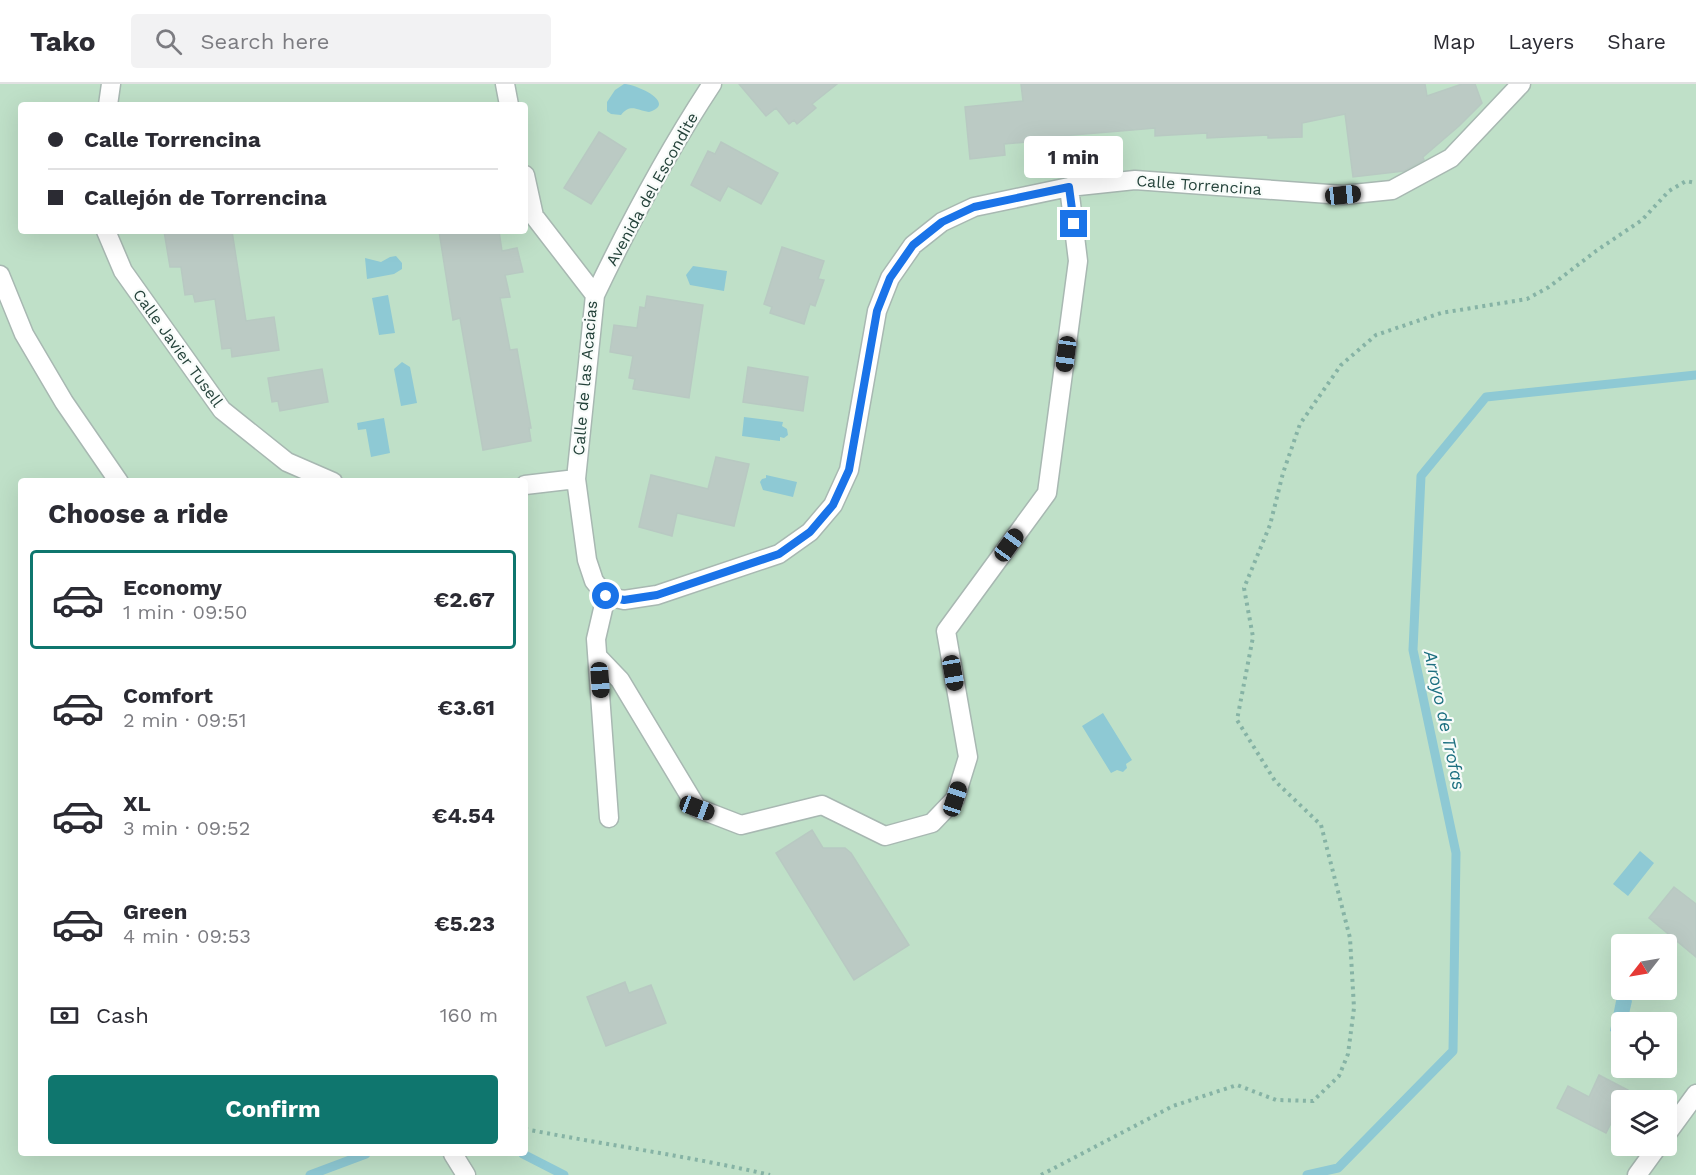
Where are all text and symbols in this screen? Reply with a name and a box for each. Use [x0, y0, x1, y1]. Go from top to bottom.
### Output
search box [131, 14, 551, 68]
text: Tako [30, 25, 95, 58]
icon: search [152, 25, 185, 58]
text: Search here [200, 29, 329, 54]
text: Map [1432, 29, 1475, 54]
text: Layers [1508, 29, 1574, 54]
text: Share [1607, 29, 1666, 54]
street label: Avenida del Escondite [602, 109, 702, 269]
text: Calle Torrencina [84, 127, 261, 152]
callout: 1 min [1024, 137, 1124, 179]
text: 1 min [1048, 145, 1099, 169]
street label: Calle Torrencina [1136, 171, 1262, 199]
car [1324, 184, 1362, 206]
text: Callejón de Torrencina [84, 185, 327, 210]
route end [1060, 210, 1087, 237]
street label: Calle Javier Tusell [129, 286, 227, 411]
street label: Calle de las Acacias [569, 300, 601, 456]
car [1055, 335, 1077, 373]
text: Choose a ride [48, 498, 228, 530]
car [991, 525, 1027, 565]
icon: car [51, 573, 105, 627]
text: Economy [123, 575, 222, 600]
route start [592, 582, 619, 609]
text: €2.67 [434, 587, 495, 612]
text: 1 min · 09:50 [123, 600, 247, 624]
water label: Arroyo de Trofas [1420, 647, 1470, 792]
car [941, 654, 965, 692]
car [590, 661, 610, 699]
icon: car [51, 681, 105, 735]
text: Comfort [123, 683, 213, 708]
text: €3.61 [438, 695, 495, 720]
text: 2 min · 09:51 [123, 708, 247, 732]
car [941, 779, 969, 819]
icon: car [51, 789, 105, 843]
text: XL [123, 791, 151, 816]
car [677, 793, 717, 823]
text: €4.54 [432, 803, 495, 828]
text: 3 min · 09:52 [123, 816, 250, 840]
icon: car [51, 897, 105, 951]
text: Green [123, 899, 187, 924]
text: €5.23 [434, 911, 495, 936]
text: 4 min · 09:53 [123, 924, 251, 948]
north arrow [1611, 934, 1677, 1000]
map controls [1611, 934, 1677, 1156]
icon: cash [48, 999, 81, 1032]
text: Cash [96, 1003, 149, 1028]
text: 160 m [440, 1003, 498, 1027]
button: locate [1611, 1012, 1677, 1078]
button: Confirm [48, 1075, 498, 1144]
button: layers [1611, 1090, 1677, 1156]

